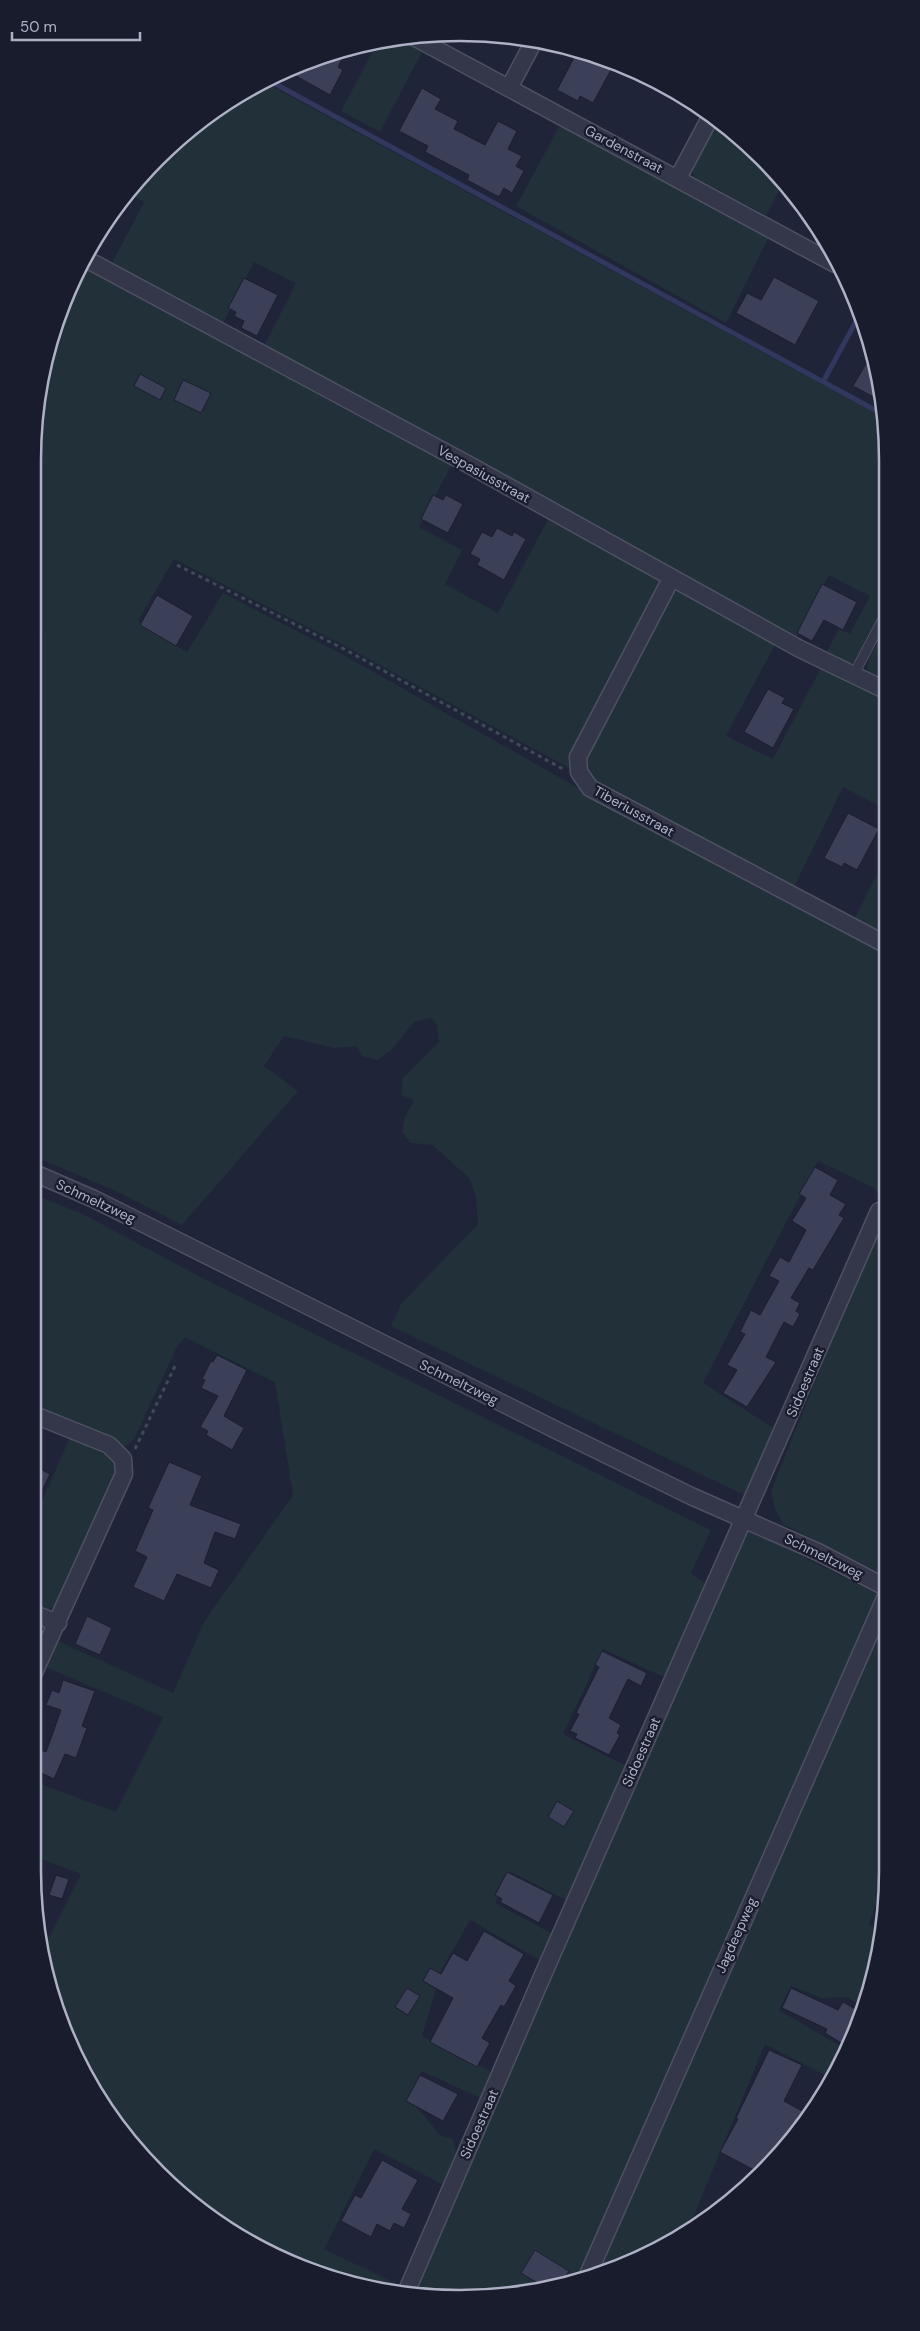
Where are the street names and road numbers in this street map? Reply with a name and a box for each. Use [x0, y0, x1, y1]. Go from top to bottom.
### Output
street label: Gardenstraat [582, 121, 666, 177]
street label: Vespasiusstraat [435, 441, 533, 507]
street label: Tiberiusstraat [591, 781, 677, 841]
street label: Schmeltzweg [53, 1175, 139, 1227]
street label: Sidoestraat [782, 1344, 828, 1420]
street label: Schmeltzweg [417, 1355, 502, 1409]
street label: Schmeltzweg [782, 1529, 867, 1583]
street label: Sidoestraat [618, 1714, 664, 1790]
street label: Jagdeepweg [711, 1894, 761, 1976]
street label: Sidoestraat [456, 2086, 502, 2162]

